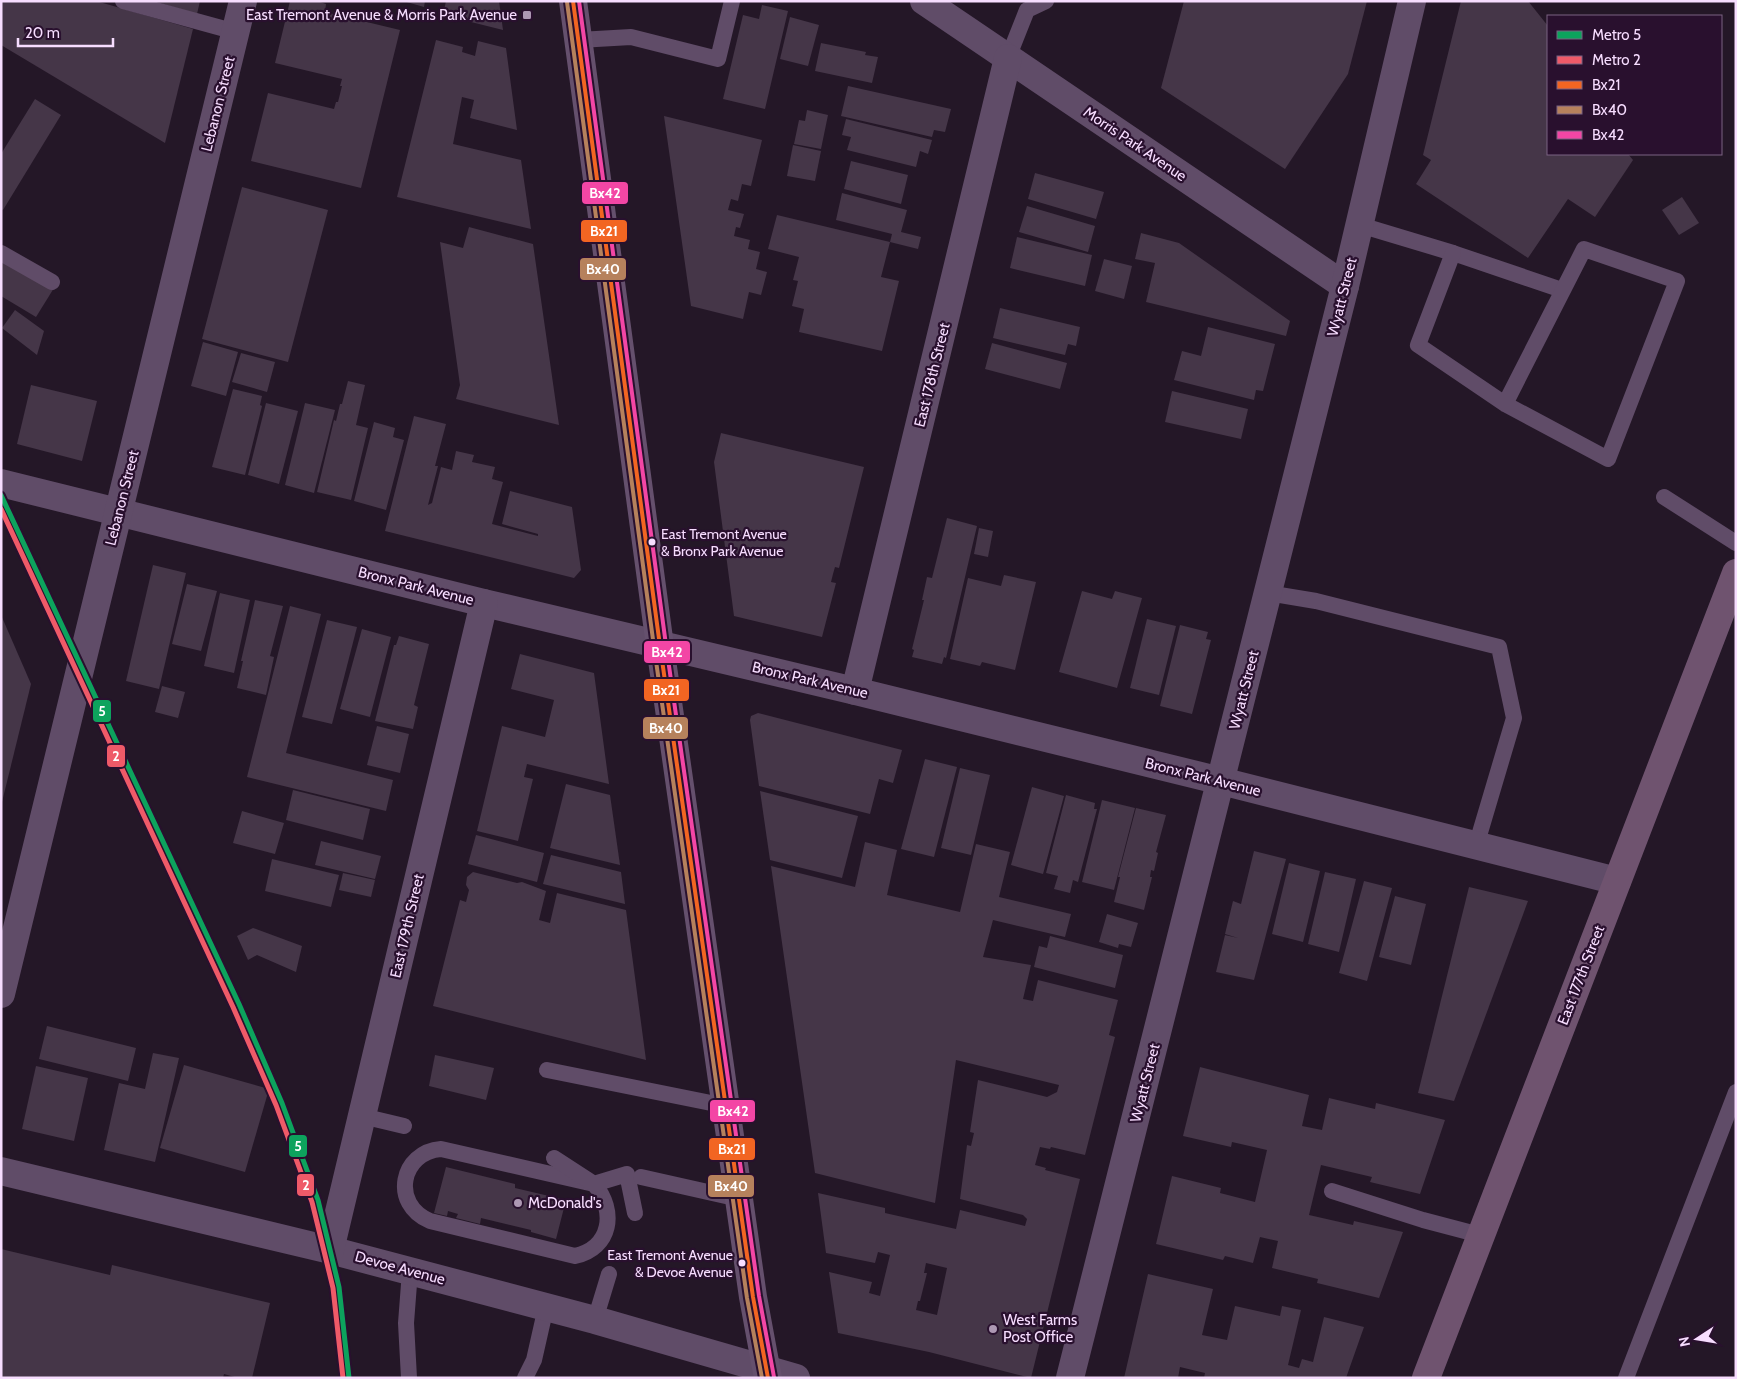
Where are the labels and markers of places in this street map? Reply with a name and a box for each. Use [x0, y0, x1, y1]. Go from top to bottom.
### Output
place label: East Tremont Avenue & Morris Park Avenue [246, 6, 517, 24]
marker: East Tremont Avenue & Morris Park Avenue [521, 9, 533, 21]
place label: East Tremont Avenue & Bronx Park Avenue [661, 525, 787, 560]
marker: East Tremont Avenue & Bronx Park Avenue [647, 537, 657, 547]
place label: McDonald's [528, 1194, 602, 1212]
marker: McDonald's [512, 1197, 524, 1209]
place label: East Tremont Avenue & Devoe Avenue [607, 1246, 733, 1281]
marker: East Tremont Avenue & Devoe Avenue [737, 1258, 747, 1268]
place label: West Farms Post Office [1003, 1311, 1077, 1346]
marker: West Farms Post Office [987, 1323, 999, 1335]

